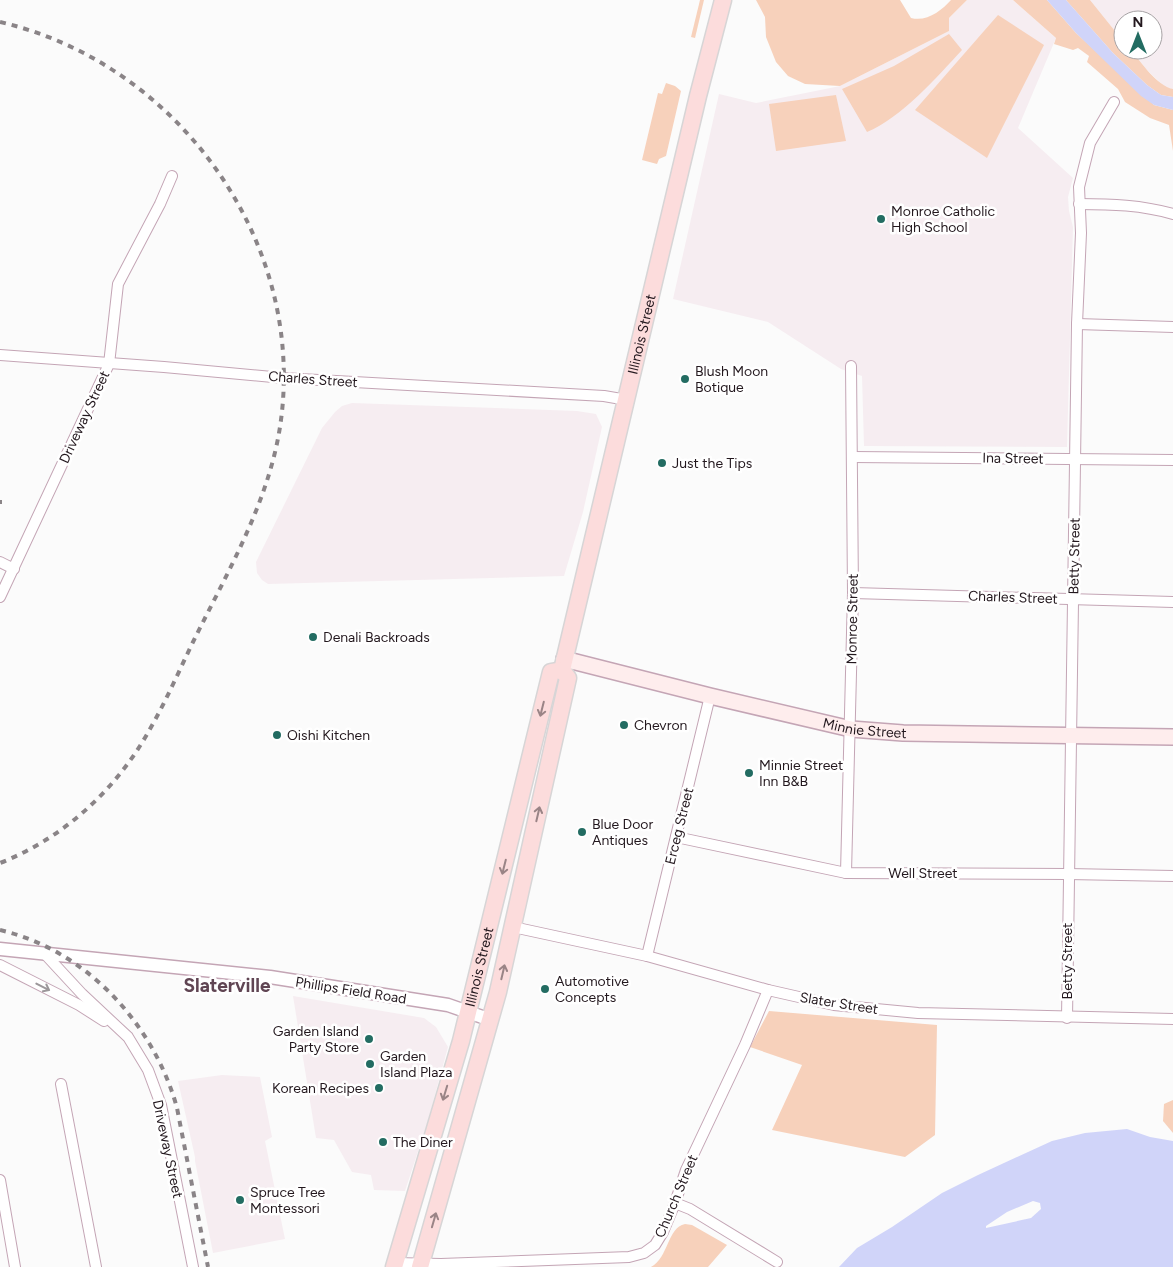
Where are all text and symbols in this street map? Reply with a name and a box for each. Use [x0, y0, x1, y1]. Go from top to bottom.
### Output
north arrow [1113, 10, 1163, 60]
text: N [1133, 14, 1143, 31]
place label: Monroe Catholic High School [891, 203, 996, 236]
marker: Monroe Catholic High School [875, 213, 887, 225]
street label: Illinois Street [624, 293, 660, 376]
place label: Blush Moon Botique [695, 363, 768, 396]
street label: Driveway Street [56, 368, 113, 466]
street label: Charles Street [268, 368, 358, 391]
marker: Blush Moon Botique [679, 373, 691, 385]
street label: Ina Street [982, 449, 1044, 468]
place label: Just the Tips [672, 455, 752, 472]
marker: Just the Tips [656, 457, 668, 469]
street label: Betty Street [1065, 517, 1084, 595]
street label: Monroe Street [843, 573, 862, 665]
street label: Charles Street [968, 587, 1058, 608]
place label: Denali Backroads [323, 629, 430, 646]
marker: Denali Backroads [307, 631, 319, 643]
one-way arrow [537, 701, 546, 717]
street label: Minnie Street [821, 715, 907, 742]
place label: Chevron [634, 717, 687, 734]
marker: Chevron [618, 719, 630, 731]
place label: Oishi Kitchen [287, 727, 370, 744]
marker: Oishi Kitchen [271, 729, 283, 741]
place label: Minnie Street Inn B&B [759, 757, 843, 790]
marker: Minnie Street Inn B&B [743, 767, 755, 779]
street label: Erceg Street [662, 786, 697, 867]
one-way arrow [534, 806, 543, 822]
place label: Blue Door Antiques [592, 816, 653, 849]
marker: Blue Door Antiques [576, 826, 588, 838]
one-way arrow [499, 859, 508, 875]
street label: Well Street [888, 865, 958, 882]
street label: Betty Street [1059, 923, 1076, 999]
street label: Illinois Street [462, 925, 497, 1009]
one-way arrow [499, 965, 508, 981]
street label: Phillips Field Road [294, 973, 408, 1008]
place label: Automotive Concepts [555, 973, 629, 1006]
district label: Slaterville [184, 974, 271, 997]
one-way arrow [36, 982, 51, 992]
marker: Automotive Concepts [539, 983, 551, 995]
street label: Slater Street [799, 989, 879, 1018]
place label: Garden Island Party Store [273, 1023, 359, 1056]
marker: Garden Island Party Store [363, 1033, 375, 1045]
place label: Garden Island Plaza [380, 1048, 452, 1081]
marker: Garden Island Plaza [364, 1058, 376, 1070]
place label: Korean Recipes [272, 1080, 369, 1097]
marker: Korean Recipes [373, 1082, 385, 1094]
one-way arrow [440, 1084, 450, 1100]
street label: Driveway Street [149, 1098, 186, 1200]
place label: The Diner [393, 1134, 453, 1151]
marker: The Diner [377, 1136, 389, 1148]
street label: Church Street [651, 1152, 702, 1240]
place label: Spruce Tree Montessori [250, 1184, 326, 1217]
marker: Spruce Tree Montessori [234, 1194, 246, 1206]
one-way arrow [430, 1213, 439, 1229]

